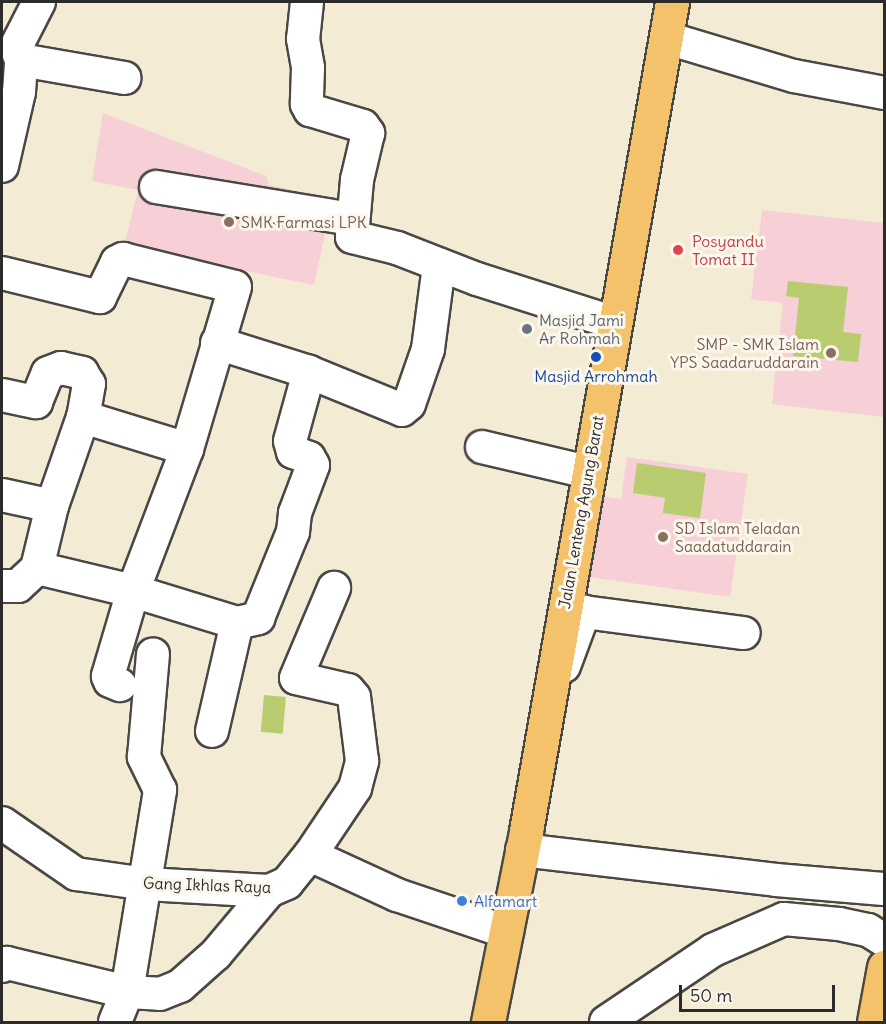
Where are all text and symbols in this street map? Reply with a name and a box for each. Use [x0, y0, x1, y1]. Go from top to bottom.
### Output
place label: SMK Farmasi LPK [241, 212, 367, 232]
marker: SMK Farmasi LPK [222, 215, 236, 229]
place label: Posyandu Tomat II [692, 231, 764, 269]
marker: Posyandu Tomat II [669, 241, 687, 259]
place label: Masjid Jami Ar Rohmah [539, 310, 623, 348]
marker: Masjid Jami Ar Rohmah [520, 322, 534, 336]
place label: SMP - SMK Islam YPS Saadaruddarain [670, 334, 819, 372]
marker: SMP - SMK Islam YPS Saadaruddarain [824, 346, 838, 360]
marker: Masjid Arrohmah [589, 350, 603, 364]
place label: Masjid Arrohmah [534, 366, 658, 386]
street label: Jalan Lenteng Agung Barat [555, 414, 607, 610]
place label: SD Islam Teladan Saadatuddarain [675, 518, 800, 556]
marker: SD Islam Teladan Saadatuddarain [656, 530, 670, 544]
street label: Gang Ikhlas Raya [143, 873, 271, 897]
place label: Alfamart [474, 891, 537, 911]
marker: Alfamart [455, 894, 469, 908]
scale bar [682, 973, 838, 1011]
text: 50 m [690, 984, 732, 1007]

